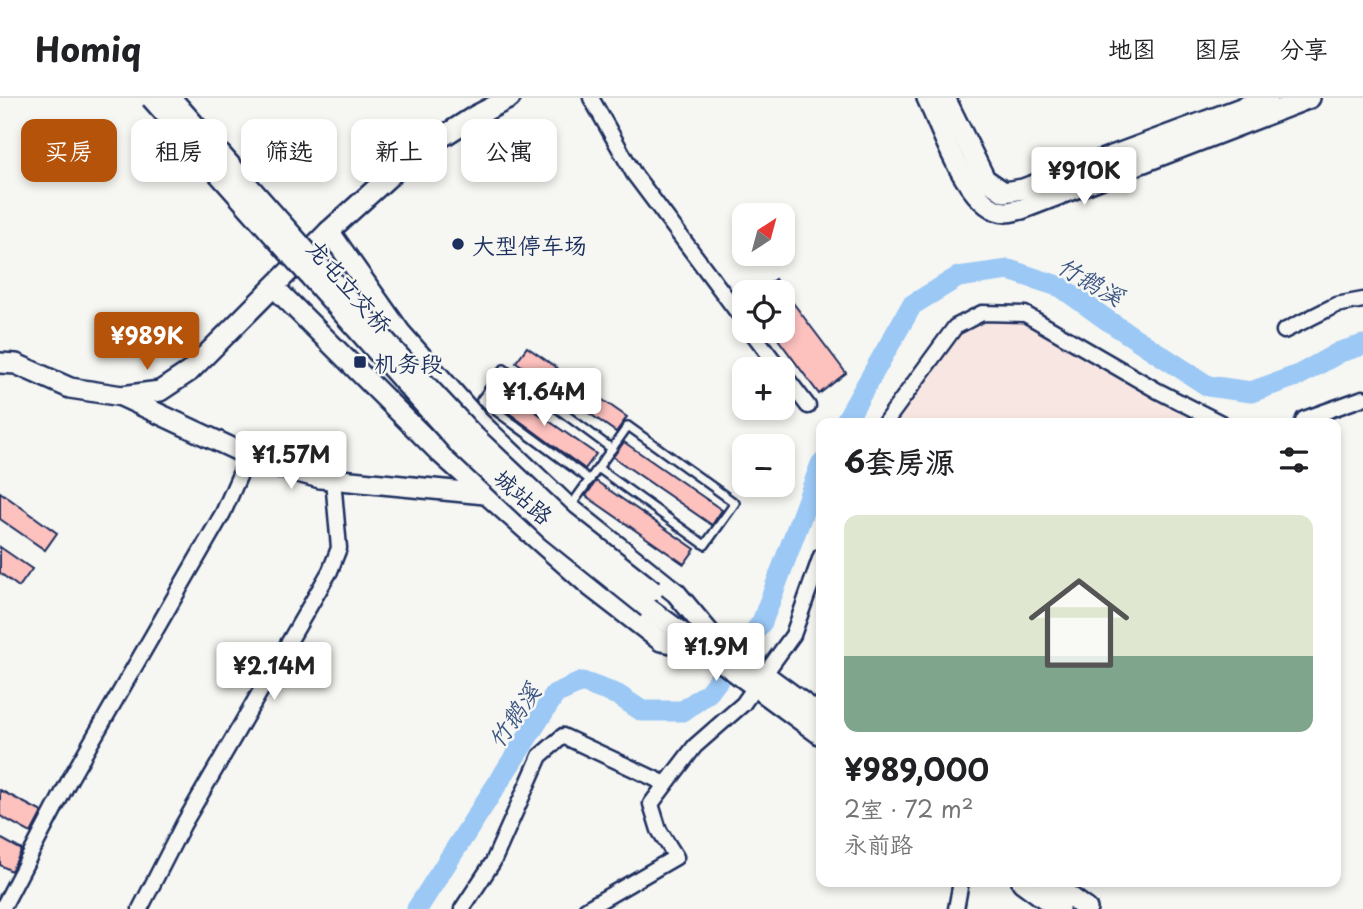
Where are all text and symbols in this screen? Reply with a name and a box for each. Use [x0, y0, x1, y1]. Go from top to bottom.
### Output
text: Homiq [35, 23, 141, 73]
text: 地图 [1108, 30, 1156, 66]
text: 图层 [1194, 30, 1242, 66]
text: 分享 [1280, 30, 1328, 66]
chip: 买房 [21, 119, 117, 182]
chip: 租房 [131, 119, 227, 182]
chip: 筛选 [241, 119, 337, 182]
chip: 新上 [351, 119, 447, 182]
chip: 公寓 [461, 119, 557, 182]
pin: ¥910K [1035, 148, 1133, 207]
text: ¥910K [1047, 152, 1121, 187]
north arrow [732, 203, 794, 266]
map controls [732, 203, 795, 497]
place label: 大型停车场 [472, 227, 587, 262]
street label: 龙屯立交桥 [299, 231, 401, 341]
marker: 大型停车场 [450, 236, 466, 252]
water label: 竹鹅溪 [1051, 246, 1133, 315]
button: locate [732, 280, 795, 343]
pin: ¥989K [98, 313, 196, 372]
text: ¥989K [110, 317, 184, 352]
place label: 机务段 [374, 345, 443, 380]
marker: 机务段 [352, 354, 368, 370]
button: + [732, 357, 795, 420]
pin: ¥1.64M [487, 368, 601, 428]
text: ¥1.64M [502, 373, 586, 408]
pin: ¥1.57M [234, 432, 348, 491]
button: − [732, 434, 795, 497]
text: ¥1.57M [251, 436, 331, 471]
text: 6套房源 [844, 438, 955, 483]
icon: filters [1275, 441, 1313, 479]
street label: 城站路 [487, 460, 561, 532]
icon: home [1016, 560, 1142, 686]
pin: ¥1.9M [667, 624, 765, 683]
text: ¥1.9M [683, 628, 749, 663]
pin: ¥2.14M [217, 642, 331, 702]
text: ¥2.14M [232, 647, 316, 682]
water label: 竹鹅溪 [478, 674, 550, 755]
text: ¥989,000 [844, 746, 989, 791]
text: 2室 · 72 m² [844, 791, 974, 826]
text: 永前路 [844, 826, 913, 861]

